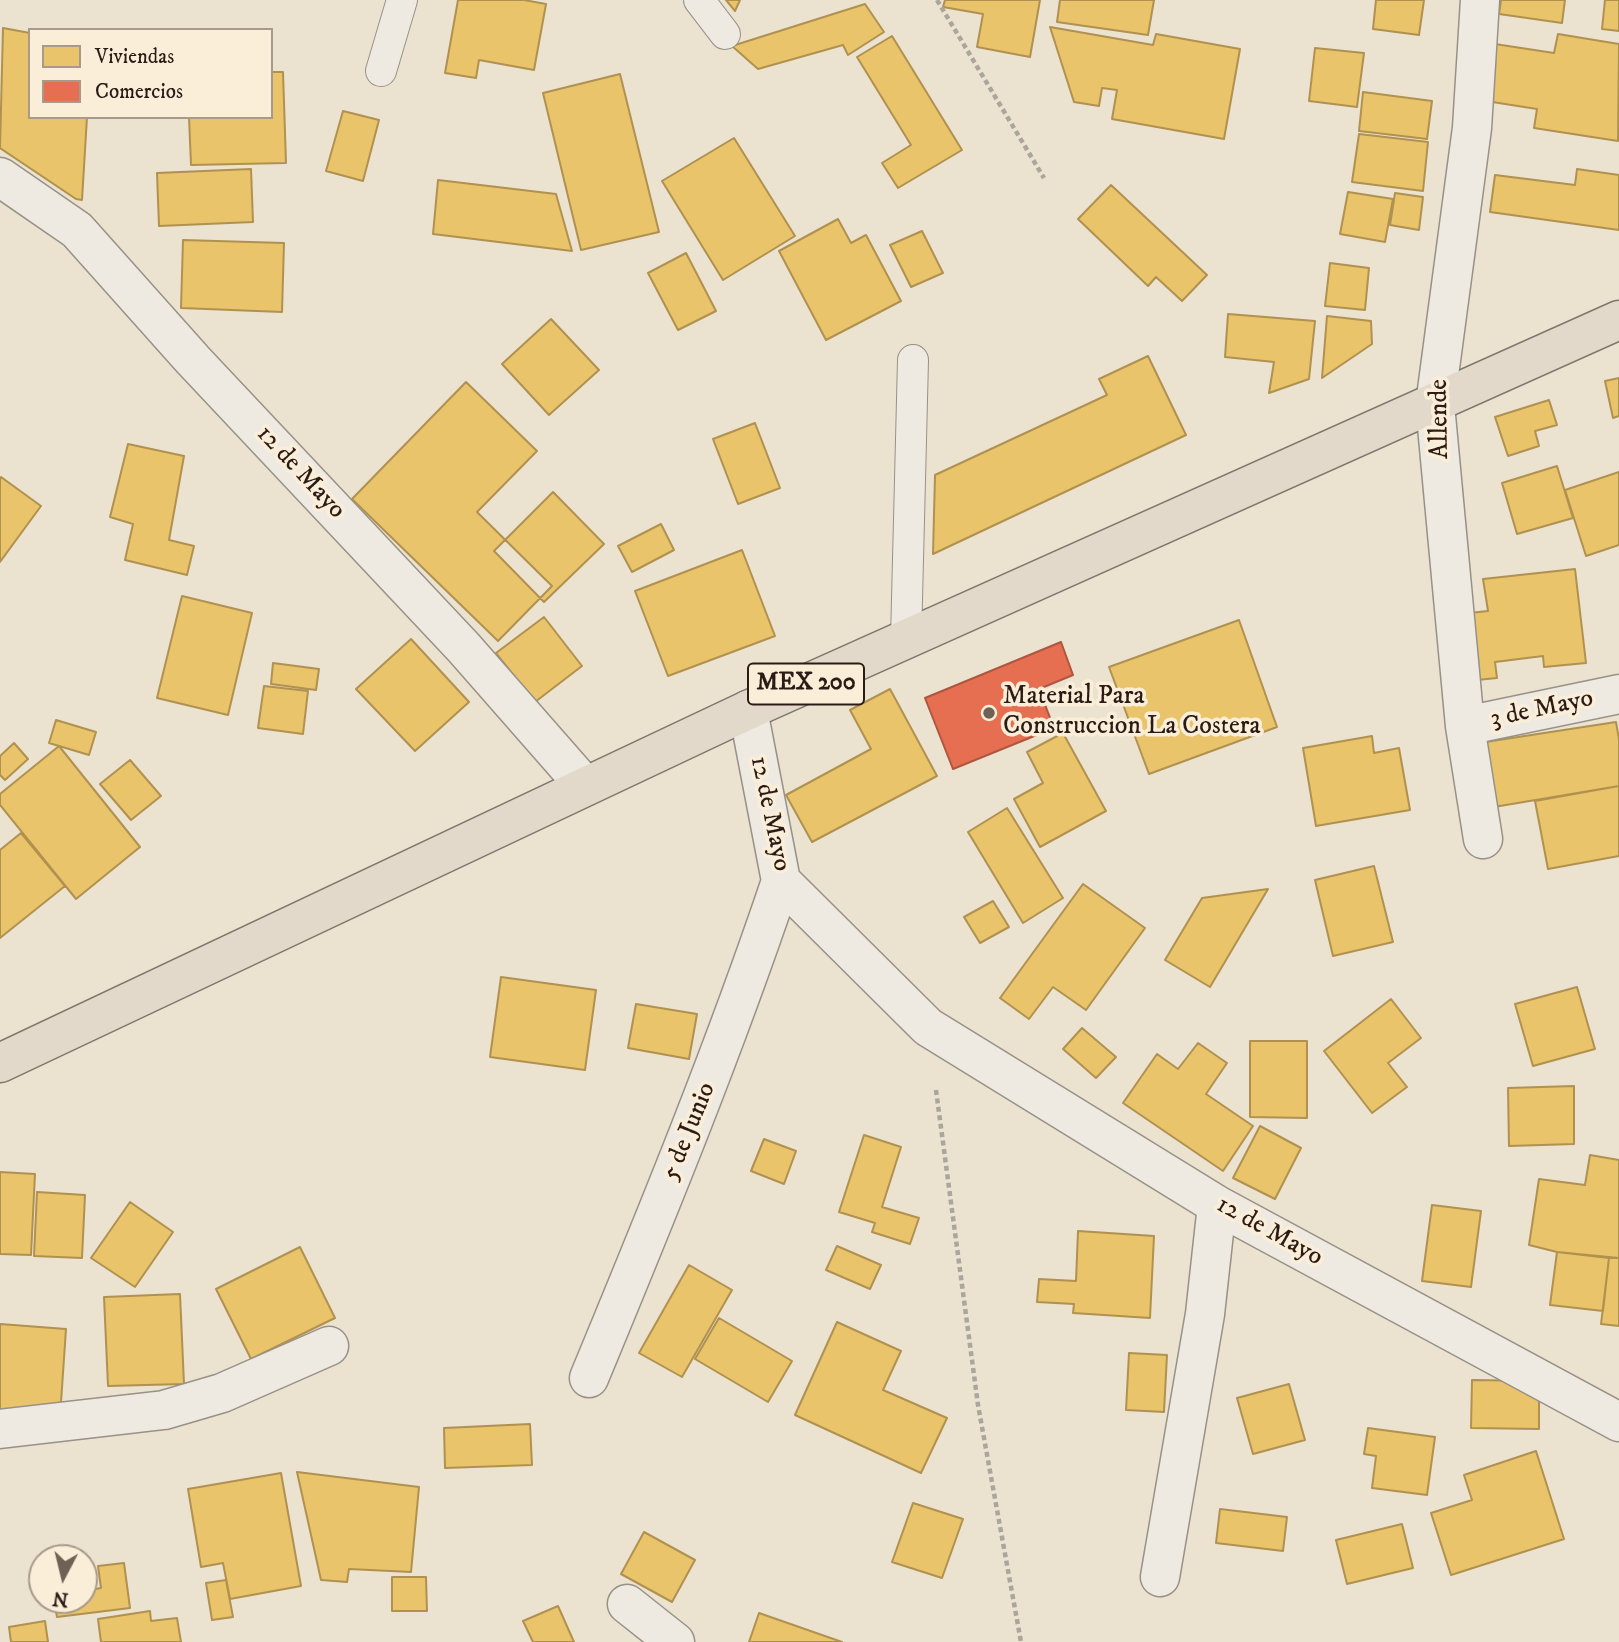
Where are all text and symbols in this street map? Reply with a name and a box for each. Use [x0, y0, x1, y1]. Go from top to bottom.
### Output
legend [28, 28, 273, 119]
text: Viviendas [95, 44, 174, 70]
text: Comercios [95, 79, 183, 105]
street label: Allende [1425, 379, 1457, 459]
street label: 12 de Mayo [249, 420, 351, 526]
road number: MEX 200 [748, 664, 864, 704]
place label: Material Para Construccion La Costera [1003, 682, 1260, 744]
street label: 3 de Mayo [1488, 684, 1596, 736]
marker: Material Para Construccion La Costera [981, 705, 997, 721]
street label: 12 de Mayo [742, 754, 796, 874]
street label: 5 de Junio [656, 1078, 724, 1186]
street label: 12 de Mayo [1210, 1190, 1328, 1274]
north arrow [28, 1544, 98, 1614]
text: N [51, 1586, 70, 1611]

